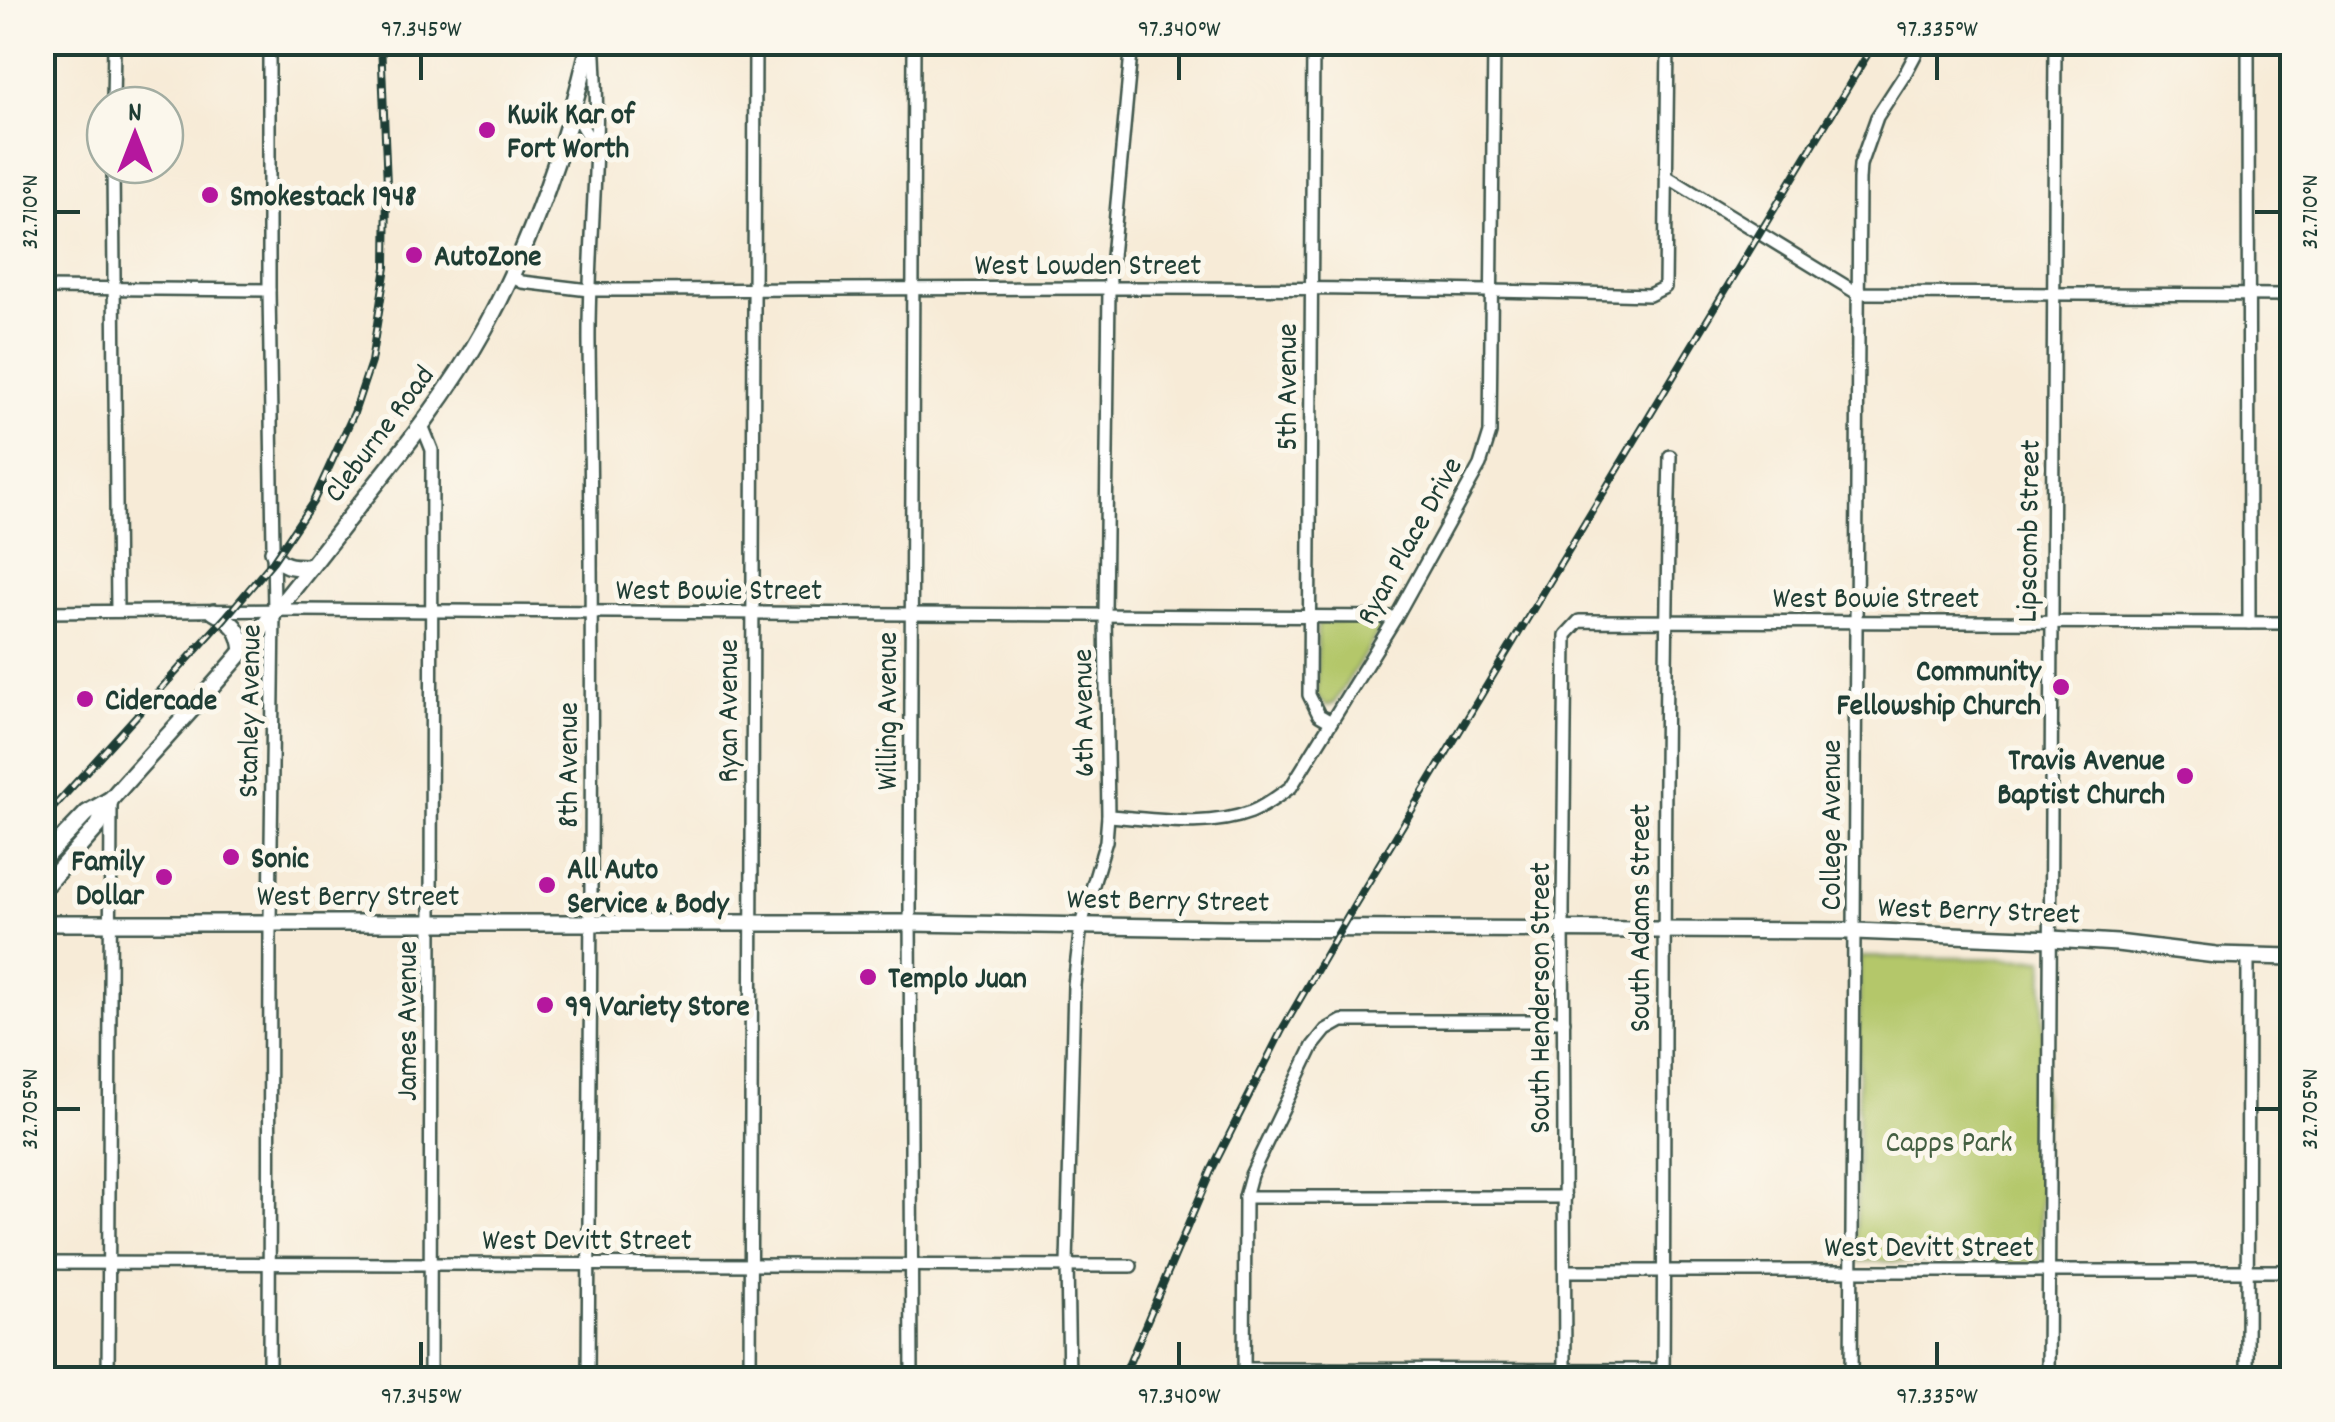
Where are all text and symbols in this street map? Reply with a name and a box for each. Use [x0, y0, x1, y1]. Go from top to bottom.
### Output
text: 97.345°W [381, 13, 462, 49]
text: 97.340°W [1138, 13, 1221, 49]
text: 97.335°W [1896, 13, 1978, 49]
north arrow [85, 85, 185, 185]
text: N [128, 95, 142, 135]
place label: Kwik Kar of Fort Worth [507, 96, 636, 173]
marker: Kwik Kar of Fort Worth [476, 119, 498, 141]
text: 32.710°N [14, 174, 50, 250]
text: 32.710°N [2294, 174, 2330, 250]
place label: Smokestack 1948 [230, 178, 416, 221]
marker: Smokestack 1948 [199, 184, 221, 206]
place label: AutoZone [434, 238, 541, 281]
marker: AutoZone [403, 244, 425, 266]
street label: West Lowden Street [975, 247, 1201, 290]
street label: 5th Avenue [1269, 323, 1312, 451]
street label: Cleburne Road [316, 358, 448, 513]
street label: Lipscomb Street [2008, 439, 2055, 623]
street label: Ryan Place Drive [1348, 450, 1476, 634]
street label: West Bowie Street [616, 572, 822, 615]
street label: West Bowie Street [1773, 580, 1979, 623]
street label: Stanley Avenue [229, 624, 276, 798]
street label: Willing Avenue [869, 632, 912, 790]
street label: Ryan Avenue [710, 639, 753, 783]
street label: 6th Avenue [1064, 648, 1109, 778]
place label: Community Fellowship Church [1836, 653, 2043, 730]
marker: Community Fellowship Church [2050, 676, 2072, 698]
place label: Cidercade [105, 682, 217, 725]
marker: Cidercade [74, 688, 96, 710]
street label: 8th Avenue [550, 702, 593, 828]
street label: College Avenue [1813, 740, 1856, 910]
place label: Travis Avenue Baptist Church [1997, 742, 2165, 819]
marker: Travis Avenue Baptist Church [2174, 765, 2196, 787]
street label: South Adams Street [1622, 804, 1665, 1032]
place label: Sonic [251, 840, 309, 883]
place label: Family Dollar [71, 843, 146, 920]
marker: Sonic [220, 846, 242, 868]
place label: All Auto Service & Body [567, 851, 730, 928]
street label: South Henderson Street [1522, 862, 1565, 1134]
marker: Family Dollar [153, 866, 175, 888]
marker: All Auto Service & Body [536, 874, 558, 896]
street label: West Berry Street [257, 878, 459, 921]
street label: West Berry Street [1066, 880, 1270, 927]
street label: West Berry Street [1877, 888, 2081, 939]
street label: James Avenue [389, 941, 432, 1101]
place label: Templo Juan [888, 960, 1027, 1003]
marker: Templo Juan [857, 966, 879, 988]
place label: 99 Variety Store [565, 988, 750, 1031]
marker: 99 Variety Store [534, 994, 556, 1016]
text: 32.705°N [14, 1068, 50, 1150]
text: 32.705°N [2294, 1068, 2330, 1150]
park label: Capps Park [1885, 1124, 2013, 1167]
street label: West Devitt Street [482, 1222, 692, 1265]
street label: West Devitt Street [1824, 1229, 2034, 1272]
text: 97.345°W [381, 1380, 462, 1416]
text: 97.340°W [1138, 1380, 1221, 1416]
text: 97.335°W [1896, 1380, 1978, 1416]

